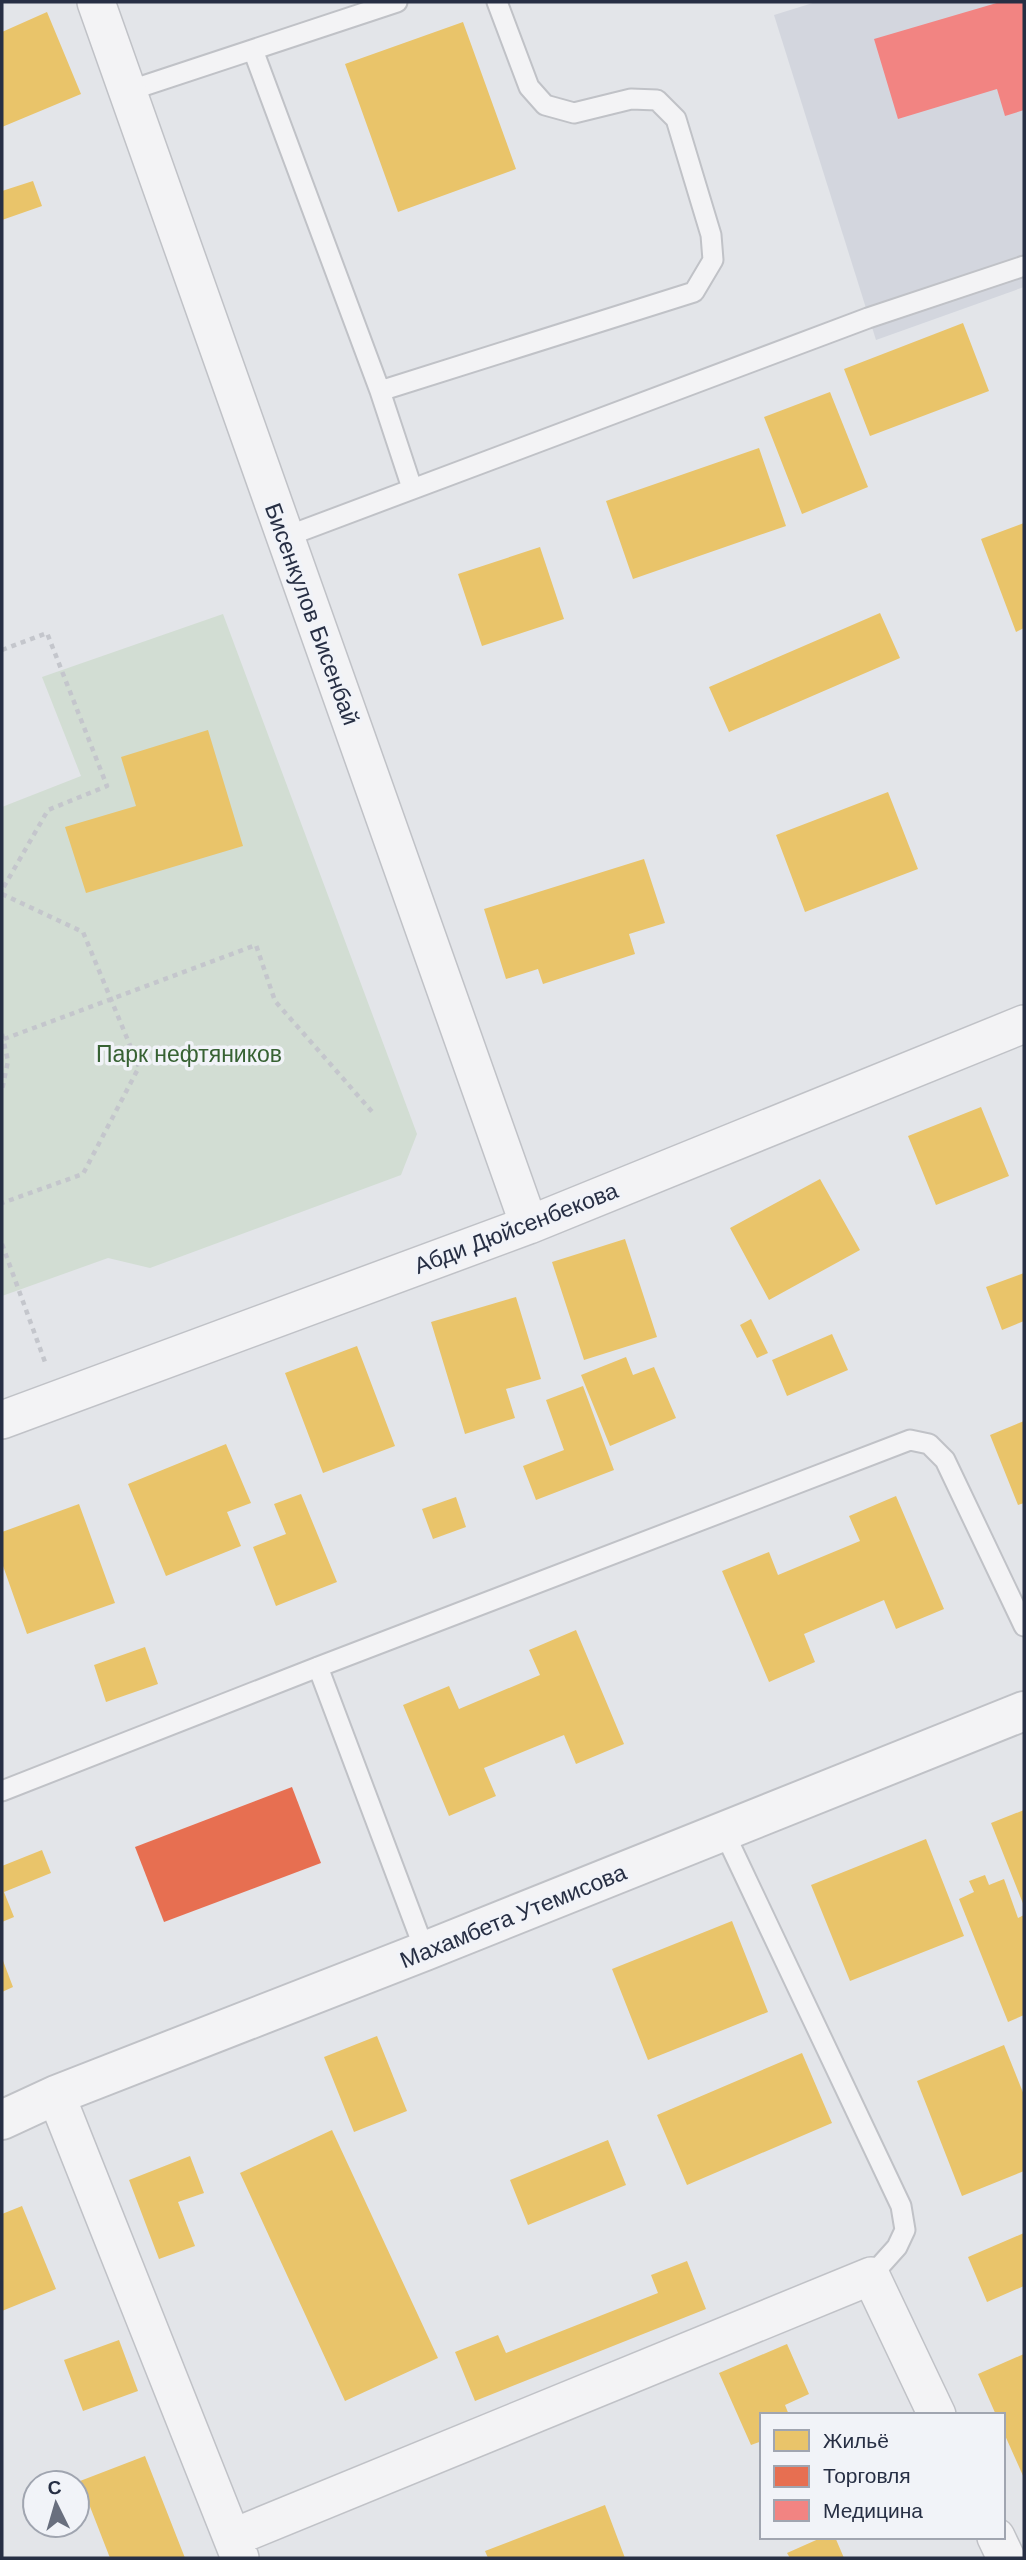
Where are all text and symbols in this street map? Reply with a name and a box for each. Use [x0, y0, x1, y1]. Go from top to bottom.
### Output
street label: Бисенкулов Бисенбай [258, 499, 366, 729]
park label: Парк нефтяников [96, 1039, 282, 1069]
street label: Абди Дюйсенбекова [410, 1175, 622, 1281]
street label: Махамбета Утемисова [395, 1857, 631, 1975]
legend [760, 2413, 1005, 2539]
text: Жильё [823, 2427, 889, 2455]
text: Торговля [823, 2462, 911, 2490]
north arrow [21, 2469, 91, 2539]
text: С [47, 2474, 63, 2501]
text: Медицина [823, 2497, 923, 2525]

